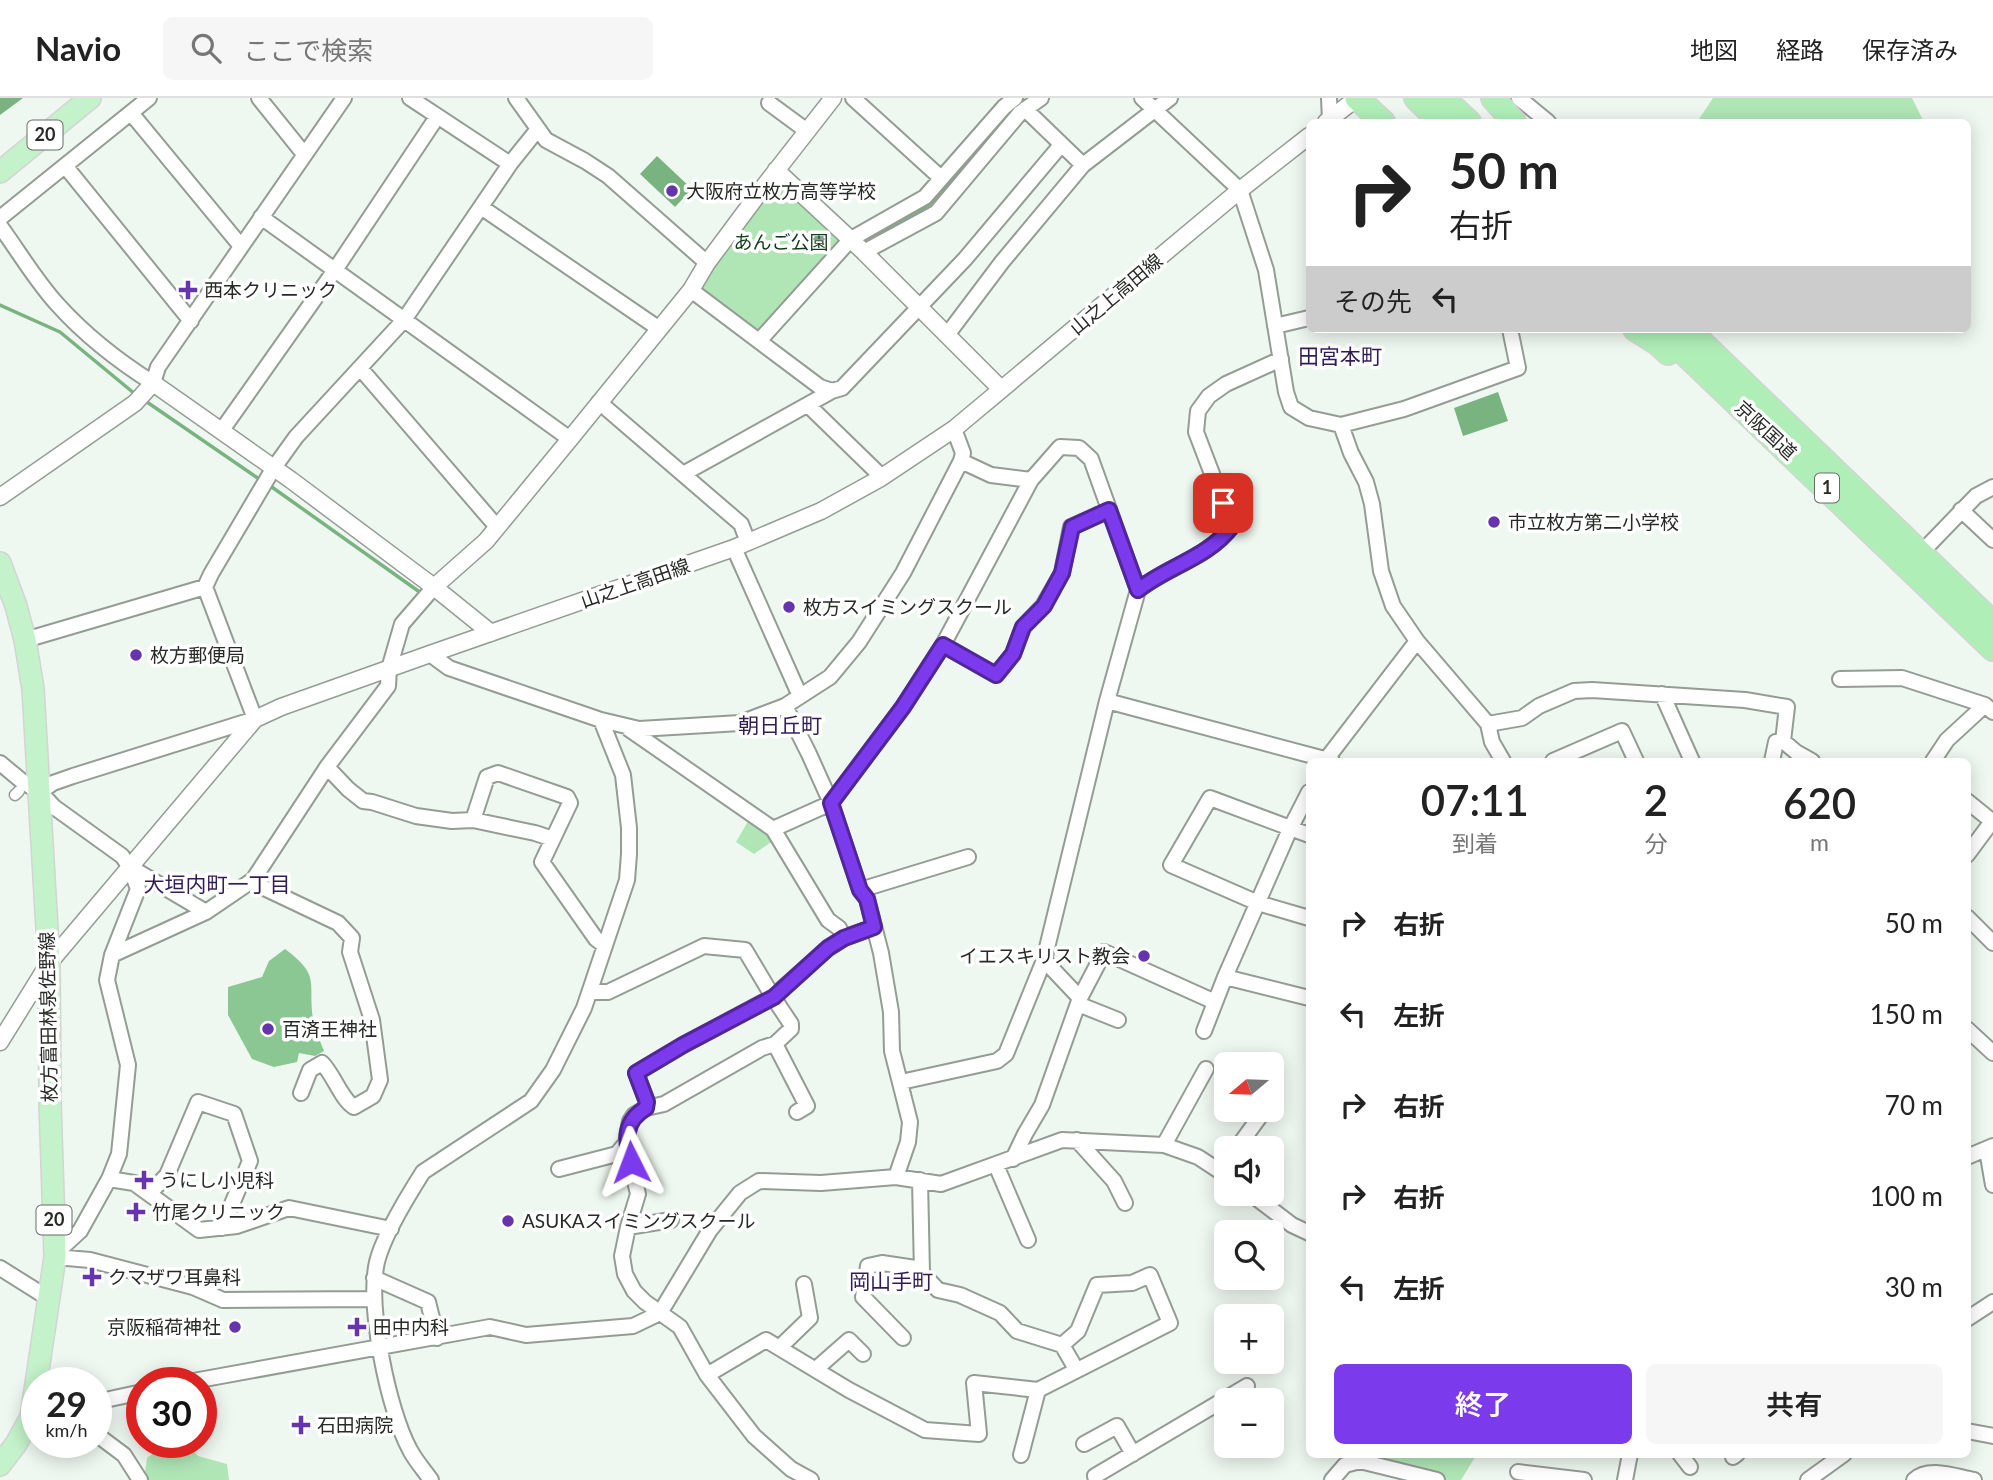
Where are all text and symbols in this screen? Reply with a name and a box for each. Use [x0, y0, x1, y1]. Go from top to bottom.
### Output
search box [163, 17, 653, 80]
text: Navio [35, 28, 121, 68]
icon: search [187, 29, 225, 67]
text: ここで検索 [243, 34, 373, 66]
text: 地図 [1690, 35, 1738, 64]
text: 経路 [1776, 35, 1824, 64]
text: 保存済み [1862, 35, 1958, 64]
road number: 20 [28, 120, 62, 150]
text: 50 m [1449, 141, 1559, 199]
icon: right [1334, 147, 1425, 238]
place label: 大阪府立枚方高等学校 [686, 179, 876, 202]
marker: 大阪府立枚方高等学校 [664, 183, 680, 199]
text: 右折 [1449, 205, 1513, 244]
park label: あんご公園 [733, 230, 829, 253]
street label: 山之上高田線 [1065, 248, 1167, 339]
place label: 西本クリニック [204, 278, 337, 301]
marker: 西本クリニック [178, 280, 198, 300]
icon: left [1426, 280, 1464, 318]
text: その先 [1334, 285, 1412, 317]
district label: 田宮本町 [1298, 343, 1382, 368]
street label: 京阪国道 [1731, 395, 1802, 464]
pin [1193, 473, 1253, 533]
road number: 1 [1815, 474, 1839, 502]
icon: arrive [1204, 484, 1242, 522]
place label: 市立枚方第二小学校 [1508, 510, 1679, 533]
marker: 市立枚方第二小学校 [1486, 514, 1502, 530]
street label: 山之上高田線 [577, 553, 692, 612]
place label: 枚方スイミングスクール [803, 595, 1012, 618]
marker: 枚方スイミングスクール [781, 599, 797, 615]
place label: 枚方郵便局 [150, 643, 245, 666]
marker: 枚方郵便局 [128, 647, 144, 663]
district label: 朝日丘町 [738, 712, 822, 737]
text: 07:11 [1421, 775, 1529, 825]
text: 2 [1644, 775, 1668, 825]
text: 620 [1783, 778, 1856, 828]
text: m [1810, 828, 1829, 856]
text: 到着 [1452, 829, 1498, 857]
text: 分 [1644, 829, 1667, 857]
district label: 大垣内町一丁目 [144, 871, 291, 896]
icon: right [1334, 904, 1372, 942]
text: 50 m [1885, 907, 1943, 939]
text: 右折 [1393, 908, 1445, 940]
street label: 枚方富田林泉佐野線 [35, 931, 60, 1103]
place label: イエスキリスト教会 [959, 944, 1130, 967]
marker: イエスキリスト教会 [1136, 948, 1152, 964]
icon: left [1334, 995, 1372, 1033]
text: 150 m [1870, 998, 1943, 1030]
text: 左折 [1393, 999, 1445, 1031]
place label: 百済王神社 [282, 1017, 377, 1040]
marker: 百済王神社 [260, 1021, 276, 1037]
north arrow [1214, 1052, 1284, 1122]
map controls [1214, 1052, 1284, 1458]
icon: right [1334, 1086, 1372, 1124]
text: 70 m [1885, 1089, 1943, 1121]
text: 右折 [1393, 1090, 1445, 1122]
position arrow [594, 1125, 668, 1199]
button: sound [1214, 1136, 1284, 1206]
place label: うにし小児科 [160, 1168, 274, 1191]
marker: うにし小児科 [134, 1170, 154, 1190]
icon: right [1334, 1177, 1372, 1215]
text: 100 m [1870, 1180, 1943, 1212]
text: 右折 [1393, 1181, 1445, 1213]
place label: 竹尾クリニック [152, 1200, 285, 1223]
marker: 竹尾クリニック [126, 1202, 146, 1222]
road number: 20 [36, 1205, 72, 1234]
place label: ASUKAスイミングスクール [522, 1209, 756, 1232]
marker: ASUKAスイミングスクール [500, 1213, 516, 1229]
button: search [1214, 1220, 1284, 1290]
place label: クマザワ耳鼻科 [108, 1265, 241, 1288]
marker: クマザワ耳鼻科 [82, 1267, 102, 1287]
district label: 岡山手町 [849, 1268, 933, 1293]
icon: left [1334, 1268, 1372, 1306]
text: 30 m [1885, 1271, 1943, 1303]
text: 左折 [1393, 1272, 1445, 1304]
button: + [1214, 1304, 1284, 1374]
place label: 京阪稲荷神社 [107, 1315, 221, 1338]
place label: 田中内科 [373, 1315, 449, 1338]
marker: 田中内科 [347, 1317, 367, 1337]
marker: 京阪稲荷神社 [227, 1319, 243, 1335]
button: 終了 [1334, 1364, 1632, 1444]
button: 共有 [1646, 1364, 1943, 1444]
speed limit sign: 30 [126, 1367, 217, 1458]
text: 29 [46, 1382, 87, 1424]
button: − [1214, 1388, 1284, 1458]
place label: 石田病院 [317, 1413, 393, 1436]
marker: 石田病院 [291, 1415, 311, 1435]
text: km/h [45, 1419, 88, 1441]

